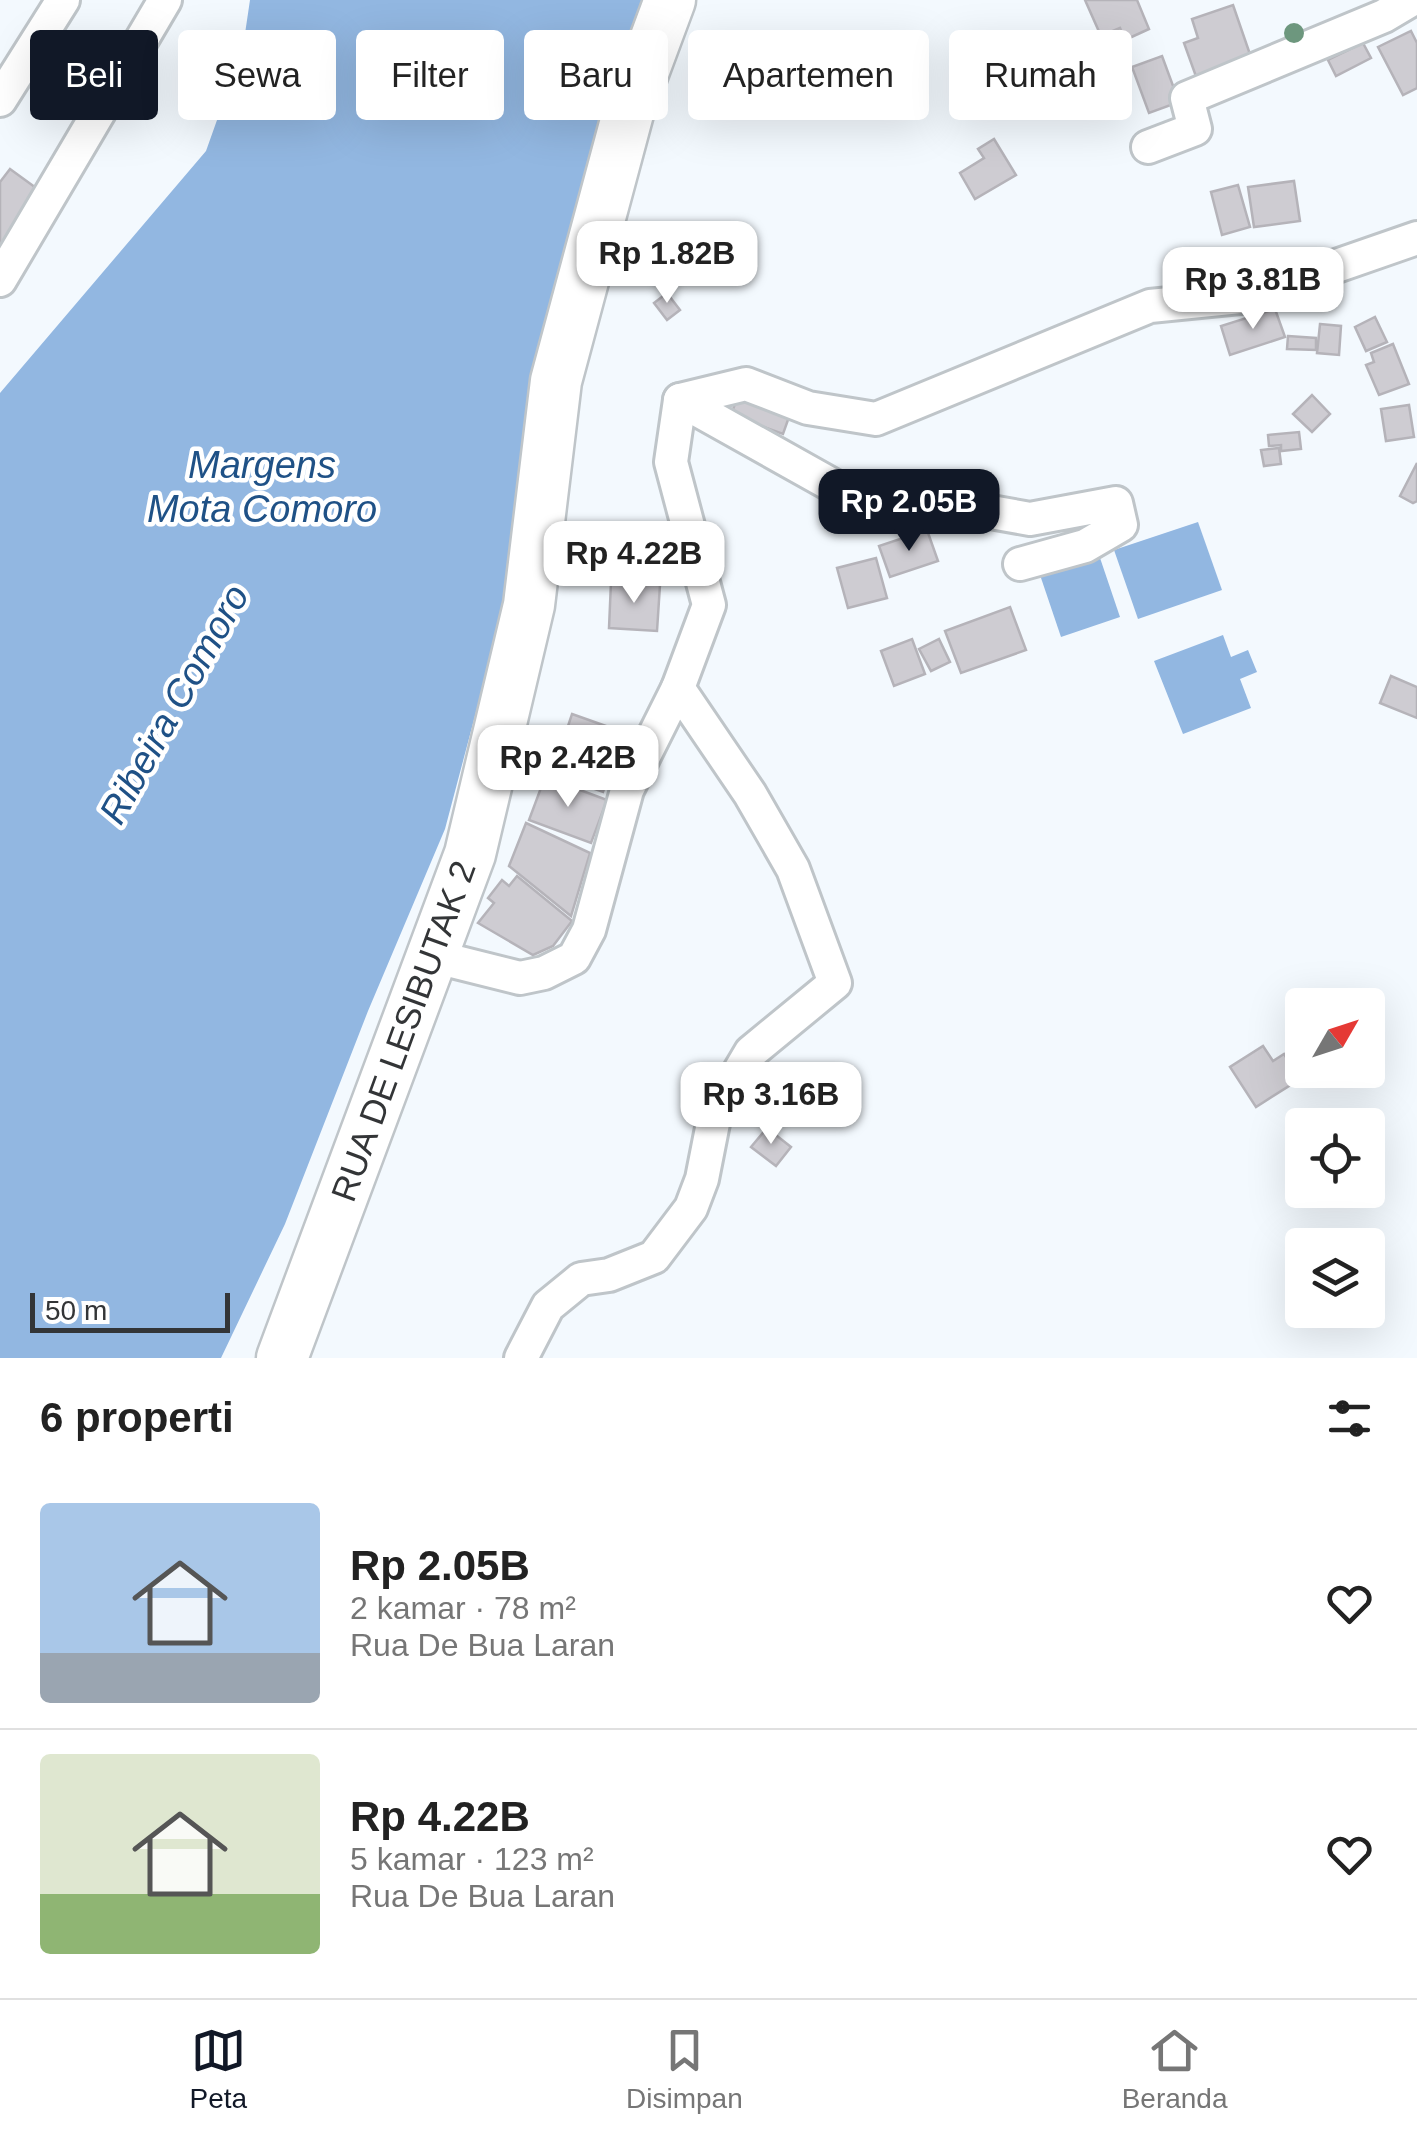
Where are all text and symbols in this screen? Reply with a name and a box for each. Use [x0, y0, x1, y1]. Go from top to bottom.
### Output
chip: Beli [30, 30, 158, 120]
chip: Sewa [178, 30, 336, 120]
chip: Filter [356, 30, 504, 120]
chip: Baru [524, 30, 668, 120]
chip: Apartemen [688, 30, 929, 120]
chip: Rumah [949, 30, 1132, 120]
pin: Rp 1.82B [564, 221, 770, 306]
text: Rp 1.82B [599, 235, 735, 271]
pin: Rp 3.81B [1150, 247, 1356, 332]
text: Rp 3.81B [1185, 261, 1321, 297]
water label: Margens Mota Comoro [147, 444, 377, 530]
pin: Rp 2.05B [806, 469, 1012, 554]
text: Rp 2.05B [841, 483, 977, 519]
pin: Rp 4.22B [531, 521, 737, 606]
text: Rp 4.22B [566, 535, 702, 571]
water label: Ribeira Comoro [91, 577, 257, 831]
pin: Rp 2.42B [465, 725, 671, 810]
text: Rp 2.42B [500, 739, 636, 775]
street label: RUA DE LESIBUTAK 2 [323, 856, 483, 1206]
north arrow [1285, 988, 1385, 1088]
map controls [1285, 988, 1385, 1328]
pin: Rp 3.16B [668, 1062, 874, 1147]
text: Rp 3.16B [703, 1076, 839, 1112]
button: locate [1285, 1108, 1385, 1208]
button: layers [1285, 1228, 1385, 1328]
scale bar [30, 1288, 230, 1332]
text: 50 m [45, 1295, 107, 1326]
icon: filters [1322, 1391, 1377, 1446]
text: 6 properti [40, 1394, 234, 1441]
text: Rp 2.05B [350, 1542, 530, 1589]
icon: home [120, 1543, 240, 1663]
icon: heart [1322, 1576, 1377, 1631]
text: 2 kamar · 78 m² [350, 1590, 576, 1626]
text: Rua De Bua Laran [350, 1627, 615, 1663]
text: Rp 4.22B [350, 1793, 530, 1840]
icon: home [120, 1794, 240, 1914]
icon: heart [1322, 1827, 1377, 1882]
text: 5 kamar · 123 m² [350, 1841, 594, 1877]
text: Rua De Bua Laran [350, 1878, 615, 1914]
tab: Peta [189, 2023, 247, 2115]
tab: Disimpan [626, 2023, 743, 2115]
tab: Beranda [1122, 2023, 1228, 2115]

